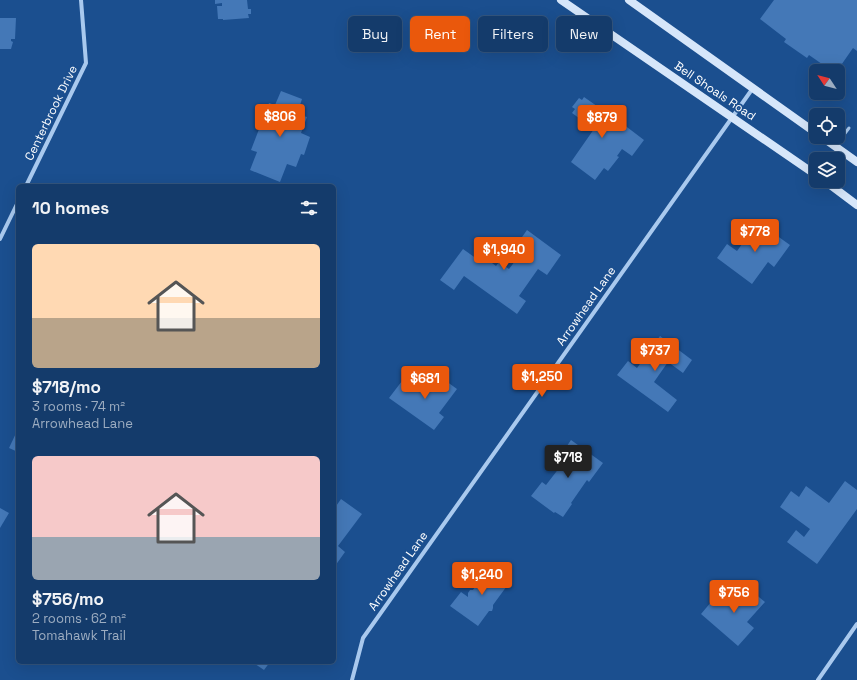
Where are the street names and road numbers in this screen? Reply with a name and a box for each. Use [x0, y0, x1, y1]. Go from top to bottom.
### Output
street label: Bell Shoals Road [671, 58, 759, 124]
street label: Centerbrook Drive [21, 63, 81, 163]
street label: Arrowhead Lane [553, 263, 619, 349]
street label: Arrowhead Lane [365, 528, 431, 614]

